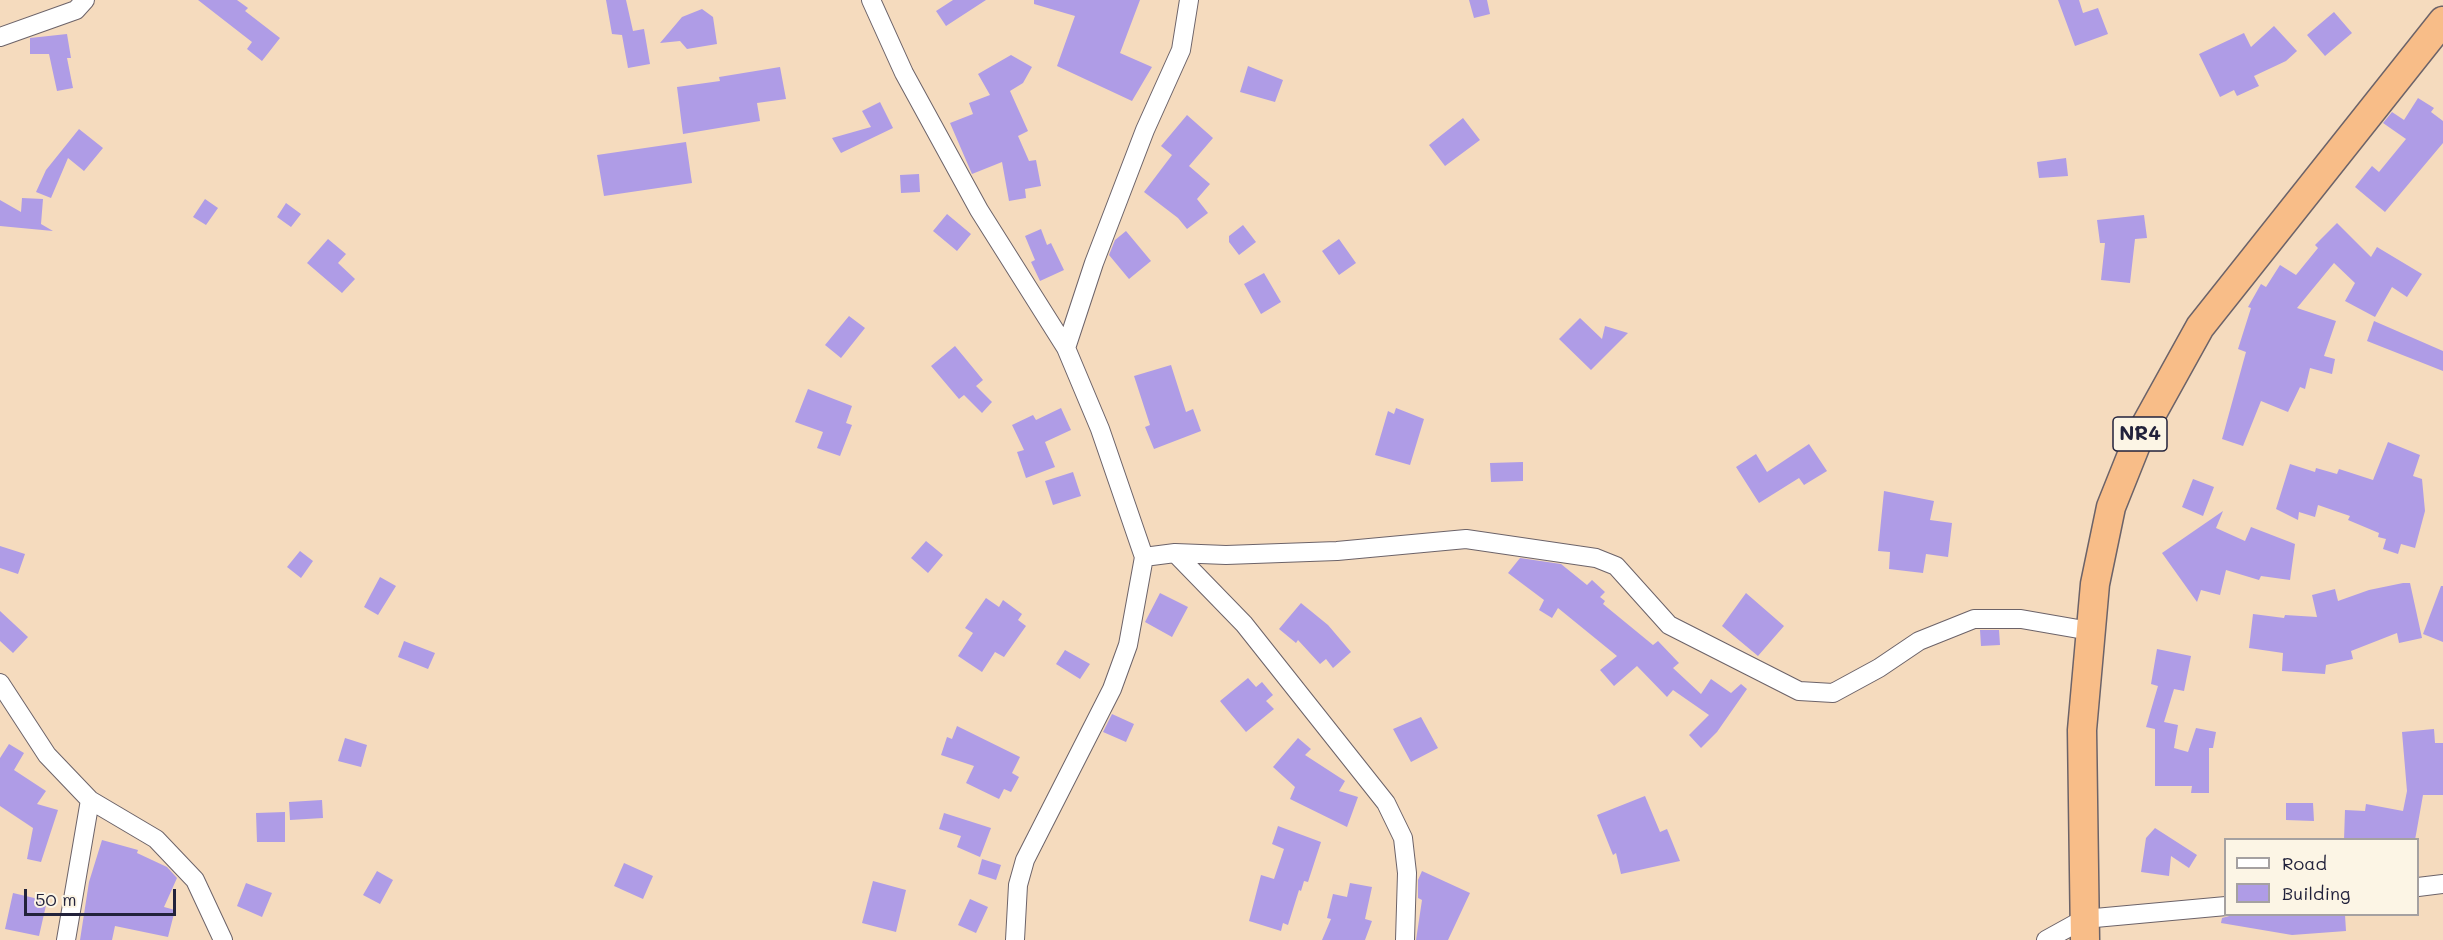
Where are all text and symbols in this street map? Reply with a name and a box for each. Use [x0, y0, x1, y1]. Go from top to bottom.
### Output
road number: NR4 [2113, 417, 2167, 451]
legend [2224, 838, 2419, 916]
text: Road [2282, 851, 2327, 875]
scale bar [27, 877, 178, 915]
text: Building [2282, 881, 2350, 905]
text: 50 m [35, 887, 77, 911]

